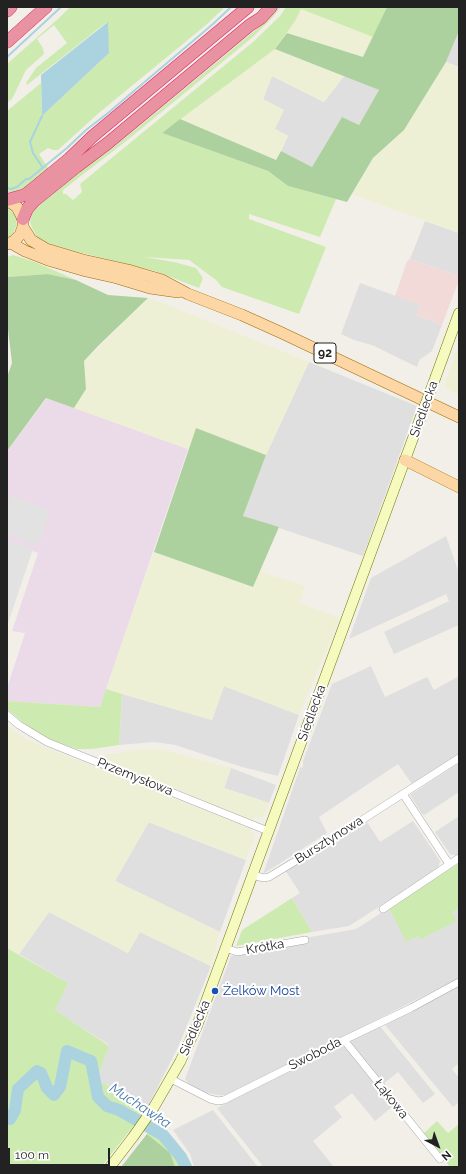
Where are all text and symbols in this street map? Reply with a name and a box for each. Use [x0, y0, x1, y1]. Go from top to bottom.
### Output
road number: 92 [314, 343, 336, 363]
street label: Siedlecka [407, 379, 441, 439]
street label: Siedlecka [295, 683, 329, 743]
street label: Przemysłowa [95, 755, 175, 799]
street label: Bursztynowa [292, 813, 366, 867]
street label: Krótka [245, 936, 285, 958]
place label: Żelków Most [223, 983, 300, 999]
marker: Żelków Most [210, 986, 220, 996]
street label: Siedlecka [176, 998, 214, 1058]
street label: Swoboda [286, 1034, 344, 1074]
street label: Łąkowa [370, 1076, 412, 1122]
water label: Muchawka [106, 1080, 174, 1132]
north arrow [418, 1126, 458, 1166]
scale bar [10, 1140, 112, 1166]
text: 100 m [15, 1148, 49, 1162]
text: N [439, 1148, 454, 1163]

